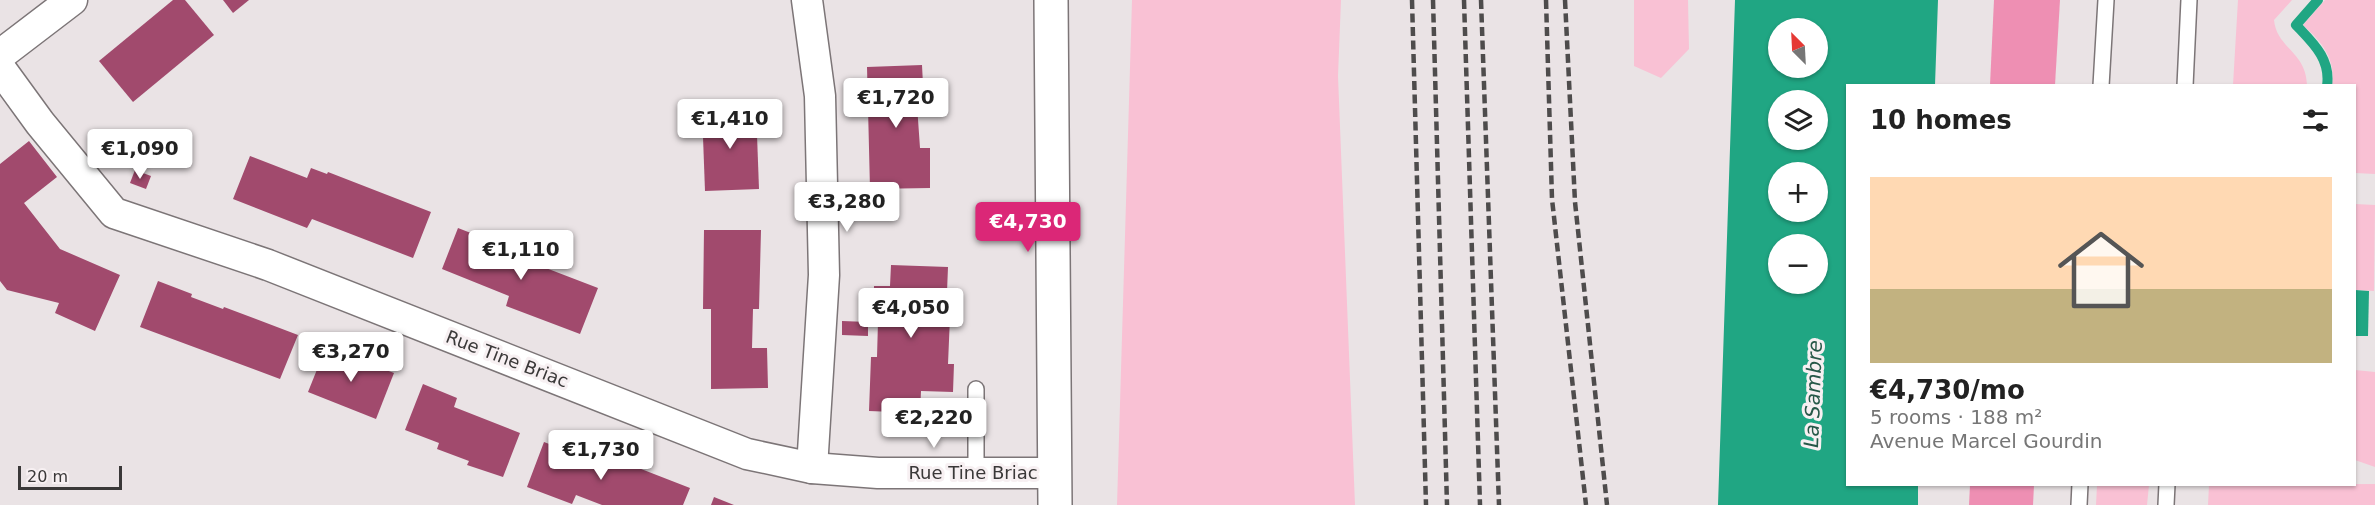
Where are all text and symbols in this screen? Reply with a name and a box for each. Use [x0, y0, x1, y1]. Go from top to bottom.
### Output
north arrow [1768, 18, 1828, 78]
map controls [1768, 18, 1828, 294]
pin: €1,720 [847, 78, 945, 129]
text: €1,720 [857, 85, 935, 109]
button: layers [1768, 90, 1828, 150]
pin: €1,410 [681, 99, 779, 150]
icon: filters [2299, 104, 2332, 137]
text: 10 homes [1870, 105, 2012, 135]
text: €1,410 [691, 106, 769, 130]
pin: €1,090 [91, 129, 189, 180]
text: €1,090 [101, 136, 179, 160]
button: + [1768, 162, 1828, 222]
pin: €3,280 [798, 182, 896, 233]
text: €3,280 [808, 189, 886, 213]
pin: €4,730 [979, 202, 1077, 253]
text: €4,730 [989, 209, 1067, 233]
icon: home [2047, 216, 2155, 324]
pin: €1,110 [472, 230, 570, 281]
button: − [1768, 234, 1828, 294]
text: €1,110 [482, 237, 560, 261]
pin: €4,050 [862, 288, 960, 339]
text: €4,050 [872, 295, 950, 319]
street label: Rue Tine Briac [443, 326, 571, 391]
pin: €3,270 [302, 332, 400, 383]
text: €3,270 [312, 339, 390, 363]
water label: La Sambre [1799, 340, 1827, 448]
text: €4,730/mo [1870, 375, 2025, 405]
pin: €2,220 [885, 398, 983, 449]
text: €2,220 [895, 405, 973, 429]
text: 5 rooms · 188 m² [1870, 405, 2042, 429]
text: Avenue Marcel Gourdin [1870, 429, 2102, 453]
pin: €1,730 [552, 430, 650, 481]
text: €1,730 [562, 437, 640, 461]
street label: Rue Tine Briac [908, 462, 1038, 483]
scale bar [18, 463, 122, 490]
text: 20 m [27, 467, 68, 486]

